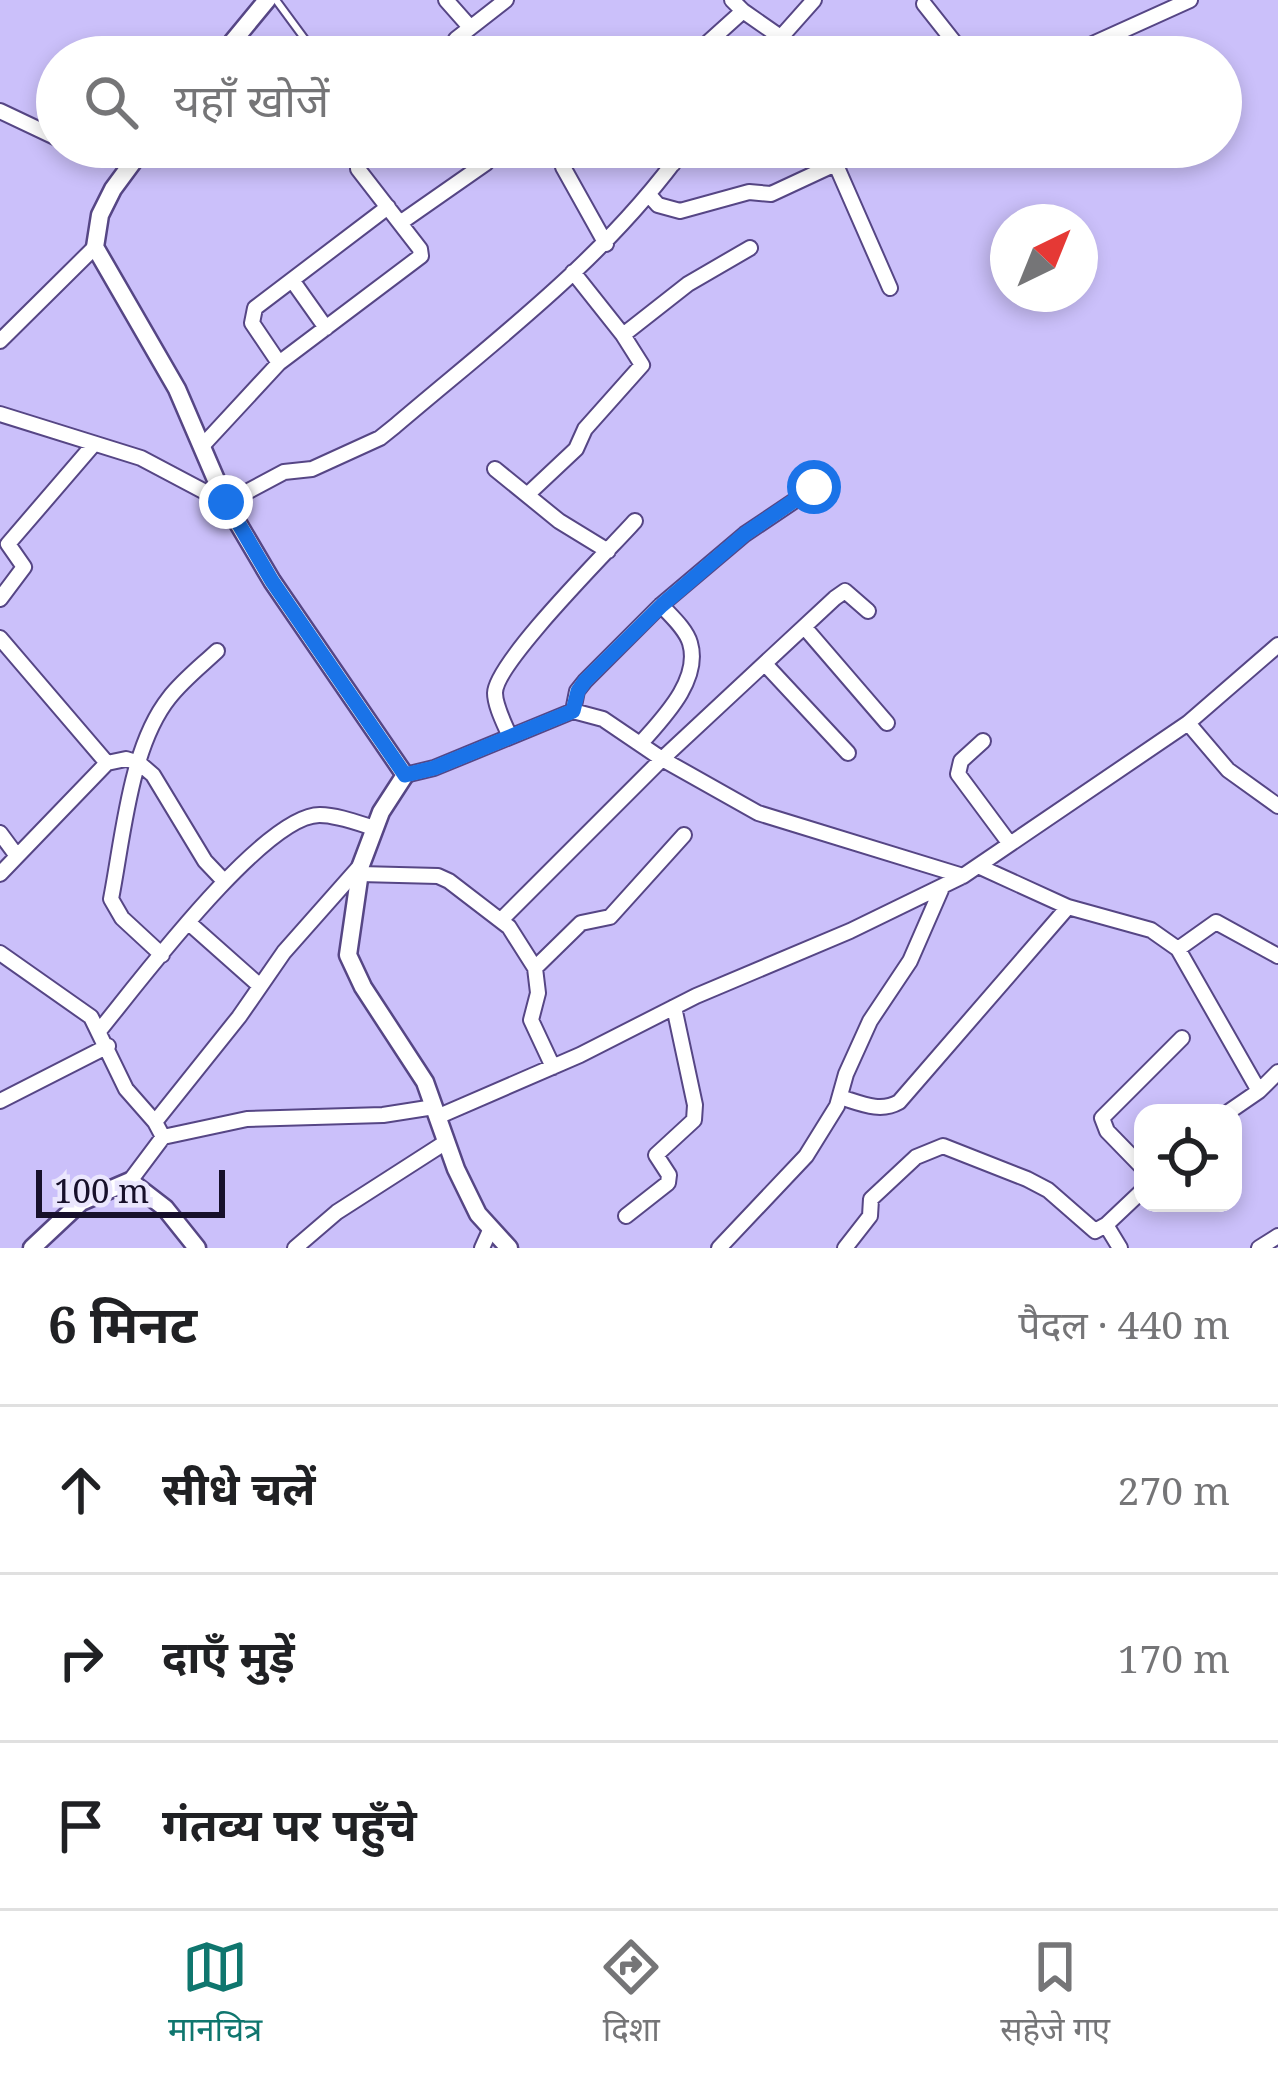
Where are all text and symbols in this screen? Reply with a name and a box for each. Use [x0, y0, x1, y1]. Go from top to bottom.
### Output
search box [36, 36, 1242, 168]
icon: search [78, 69, 144, 135]
text: यहाँ खोजें [174, 69, 329, 130]
north arrow [990, 204, 1098, 312]
route start [787, 460, 841, 514]
route end [199, 475, 253, 529]
map controls [1134, 1104, 1242, 1212]
button: locate [1134, 1104, 1242, 1212]
scale bar [36, 1164, 225, 1217]
text: 100 m [54, 1168, 149, 1213]
text: 6 मिनट [48, 1288, 197, 1358]
text: पैदल · 440 m [1018, 1297, 1230, 1350]
icon: ahead [48, 1457, 114, 1523]
text: सीधे चलें [162, 1457, 316, 1518]
text: 270 m [1118, 1463, 1230, 1516]
icon: right [48, 1625, 114, 1691]
text: दाएँ मुड़ें [162, 1625, 295, 1686]
text: 170 m [1118, 1631, 1230, 1684]
icon: arrive [48, 1793, 114, 1859]
text: गंतव्य पर पहुँचे [162, 1793, 417, 1854]
tab: मानचित्र [168, 1934, 262, 2054]
tab: दिशा [598, 1934, 664, 2054]
tab: सहेजे गए [1000, 1934, 1110, 2054]

